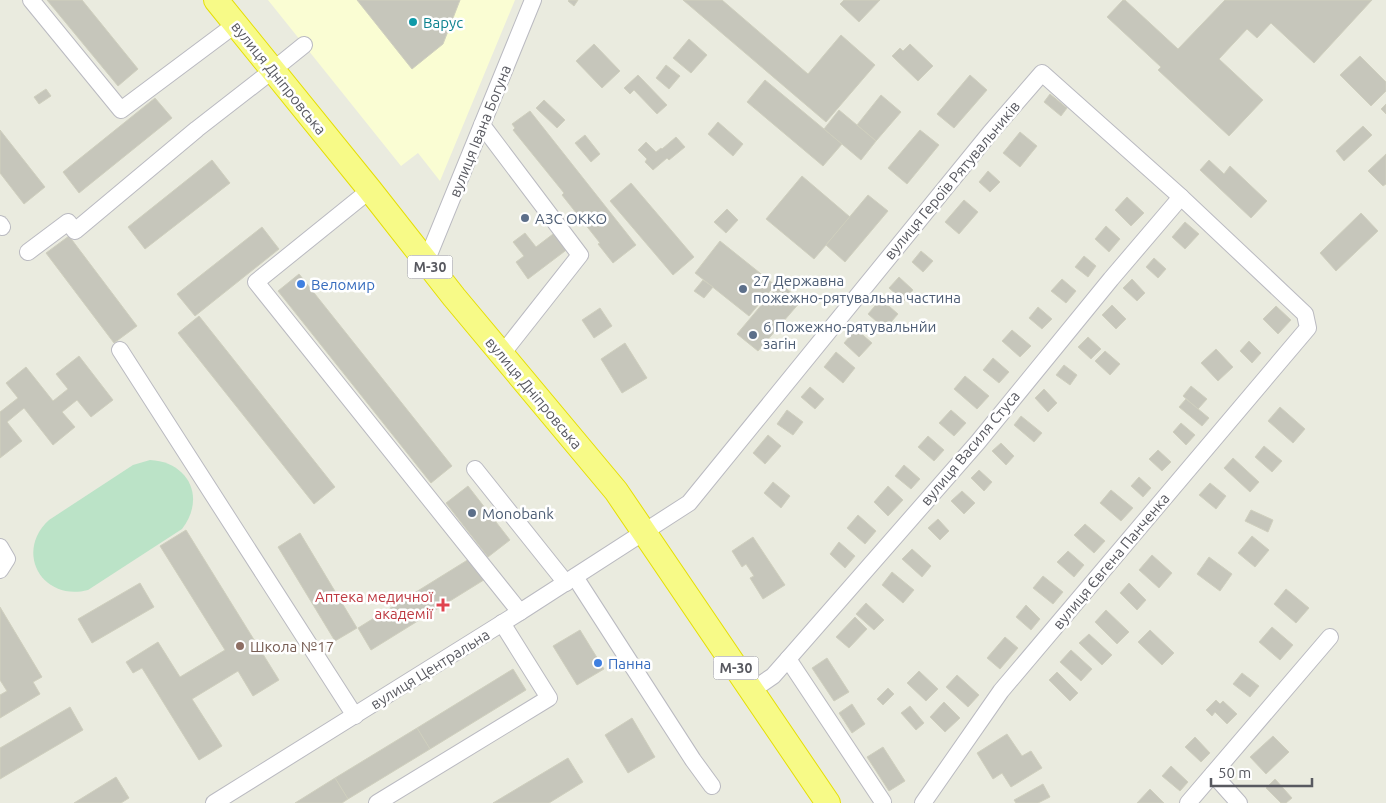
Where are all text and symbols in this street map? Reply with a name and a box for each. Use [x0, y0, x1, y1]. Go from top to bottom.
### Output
place label: Варус [423, 14, 463, 31]
marker: Варус [407, 16, 419, 28]
street label: вулиця Дніпровська [228, 18, 330, 138]
street label: вулиця Івана Богуна [446, 62, 514, 200]
street label: вулиця Героїв Рятувальників [881, 97, 1023, 263]
place label: АЗС ОККО [535, 210, 607, 227]
marker: АЗС ОККО [519, 212, 531, 224]
road number: М-30 [408, 256, 452, 278]
place label: 27 Державна пожежно-рятувальна частина [753, 272, 961, 306]
place label: Веломир [311, 276, 375, 293]
marker: Веломир [295, 278, 307, 290]
marker: 27 Державна пожежно-рятувальна частина [737, 283, 749, 295]
place label: 6 Пожежно-рятувальнйи загін [763, 318, 936, 352]
marker: 6 Пожежно-рятувальнйи загін [747, 329, 759, 341]
street label: вулиця Дніпровська [482, 334, 586, 452]
street label: вулиця Василя Стуса [917, 387, 1023, 509]
street label: вулиця Євгена Панченка [1049, 490, 1173, 632]
place label: Monobank [482, 505, 554, 522]
marker: Monobank [466, 507, 478, 519]
place label: Аптека медичної академії [315, 588, 433, 622]
marker: Аптека медичної академії [437, 599, 449, 611]
street label: вулиця Центральна [367, 626, 493, 712]
place label: Школа №17 [250, 638, 334, 655]
marker: Школа №17 [234, 640, 246, 652]
place label: Панна [608, 655, 651, 672]
road number: М-30 [714, 656, 758, 680]
marker: Панна [592, 657, 604, 669]
scale bar [1211, 756, 1312, 788]
text: 50 m [1218, 764, 1251, 781]

